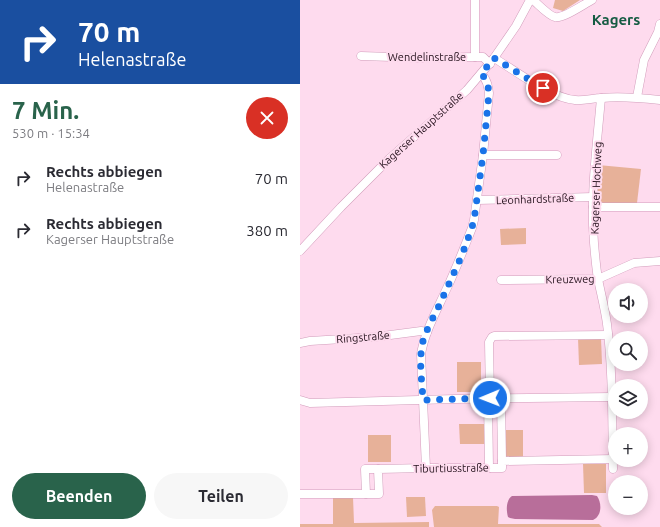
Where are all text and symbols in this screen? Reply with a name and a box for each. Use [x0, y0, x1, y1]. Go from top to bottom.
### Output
district label: Kagers [592, 11, 640, 28]
icon: right [12, 16, 64, 68]
text: 70 m [78, 16, 140, 47]
text: Helenastraße [78, 49, 186, 69]
street label: Wendelinstraße [388, 51, 466, 63]
pin [526, 71, 560, 105]
icon: arrive [532, 77, 554, 99]
street label: Kagerser Hauptstraße [377, 89, 465, 171]
text: 7 Min. [12, 97, 79, 124]
button: close [246, 97, 288, 139]
text: 530 m · 15:34 [12, 126, 90, 140]
street label: Kagerser Hochweg [588, 141, 604, 235]
text: Rechts abbiegen [46, 163, 163, 180]
icon: right [12, 167, 34, 189]
text: 70 m [255, 170, 288, 187]
text: Helenastraße [46, 180, 124, 194]
street label: Leonhardstraße [496, 192, 574, 206]
text: Rechts abbiegen [46, 215, 163, 232]
icon: right [12, 219, 34, 241]
text: 380 m [246, 222, 288, 239]
text: Kagerser Hauptstraße [46, 232, 174, 246]
street label: Kreuzweg [545, 273, 595, 285]
map controls [608, 283, 648, 515]
button: sound [608, 283, 648, 323]
street label: Ringstraße [336, 329, 390, 345]
button: search [608, 331, 648, 371]
position arrow [469, 377, 511, 419]
button: layers [608, 379, 648, 419]
button: + [608, 427, 648, 467]
street label: Tiburtiusstraße [413, 461, 489, 475]
button: Beenden [12, 473, 146, 519]
button: Teilen [154, 473, 288, 519]
button: − [608, 475, 648, 515]

